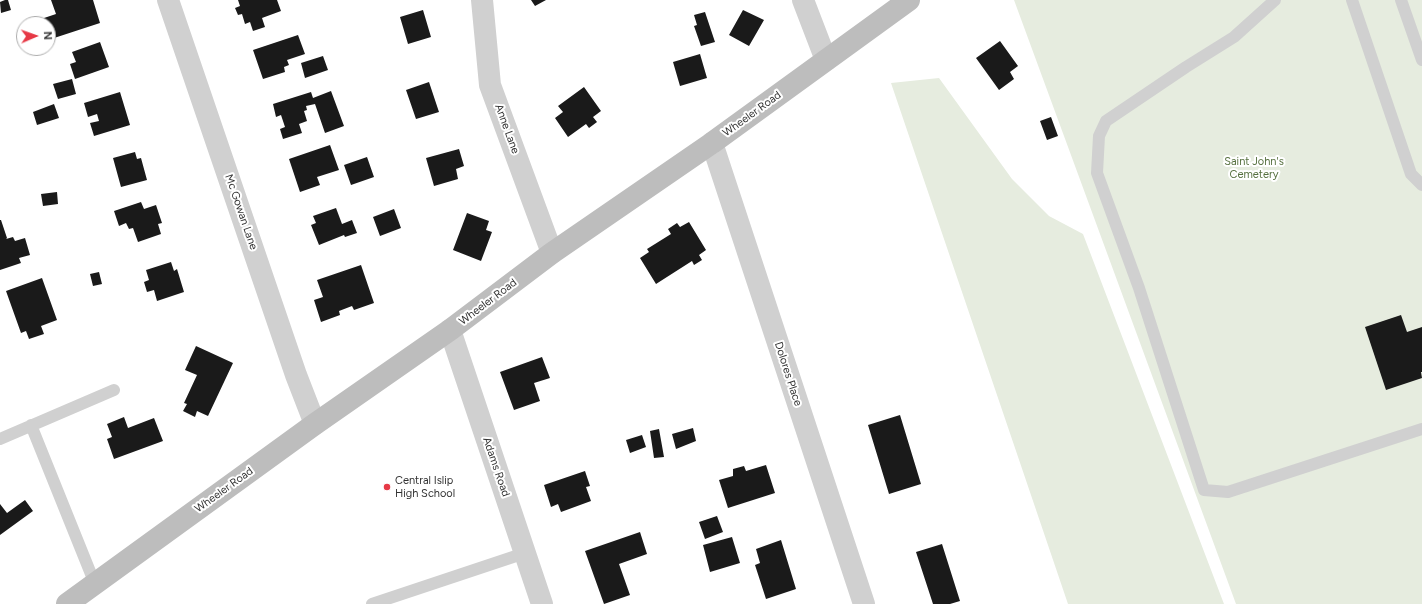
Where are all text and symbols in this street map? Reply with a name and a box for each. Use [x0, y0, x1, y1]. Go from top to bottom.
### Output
north arrow [16, 16, 56, 56]
text: N [41, 31, 54, 40]
street label: Wheeler Road [720, 88, 784, 140]
street label: Anne Lane [492, 102, 522, 156]
park label: Saint John's Cemetery [1224, 155, 1284, 181]
street label: Mc Gowan Lane [222, 173, 260, 251]
street label: Wheeler Road [457, 276, 519, 328]
street label: Dolores Place [771, 340, 805, 408]
street label: Adams Road [480, 436, 512, 498]
street label: Wheeler Road [192, 464, 256, 516]
place label: Central Islip High School [395, 474, 455, 500]
marker: Central Islip High School [382, 482, 392, 492]

